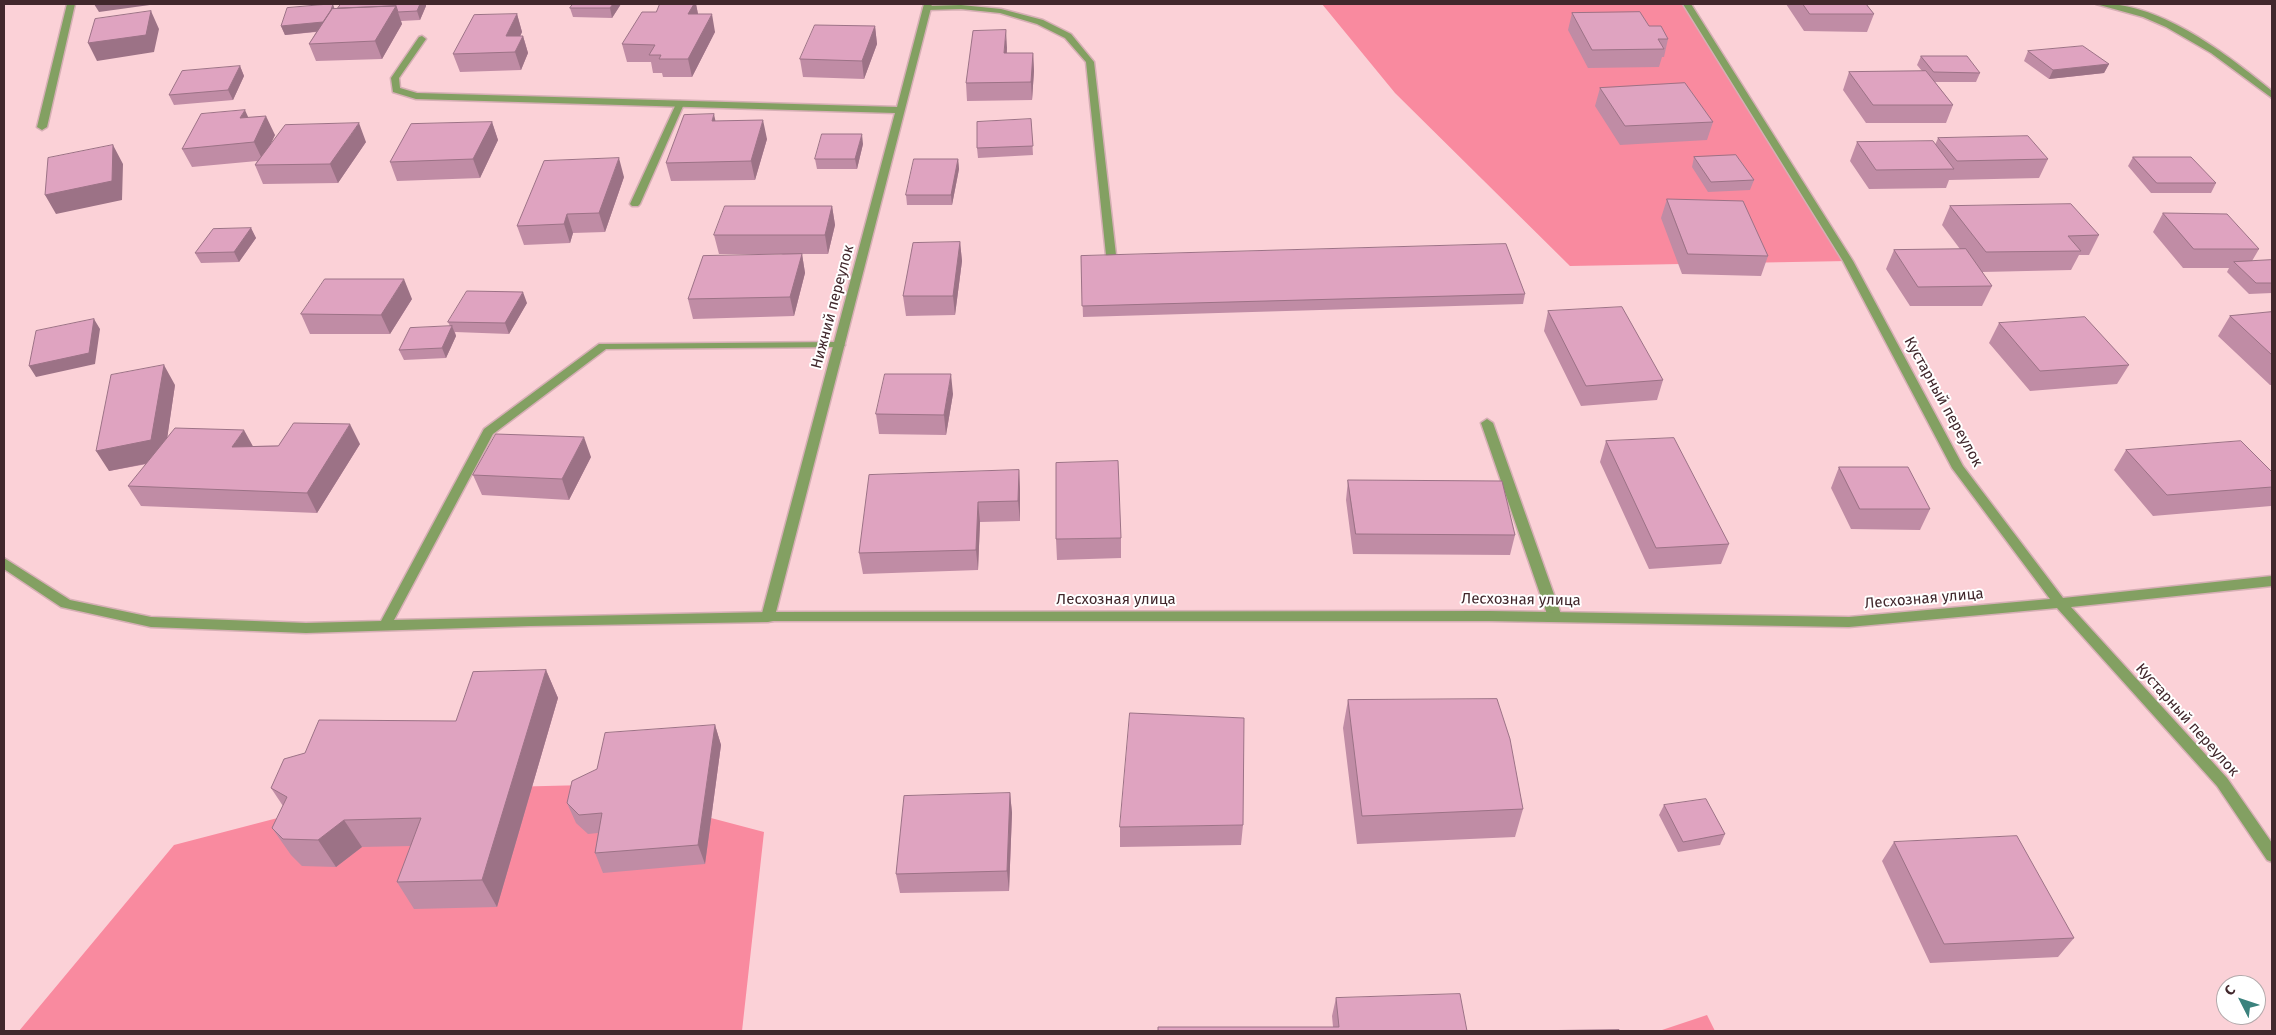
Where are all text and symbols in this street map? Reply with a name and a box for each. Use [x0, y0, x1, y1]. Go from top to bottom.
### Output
street label: Нижний переулок [808, 243, 858, 371]
street label: Кустарный переулок [1900, 334, 1986, 470]
street label: Лесхозная улица [1864, 585, 1984, 613]
street label: Лесхозная улица [1461, 590, 1581, 610]
street label: Лесхозная улица [1056, 591, 1176, 609]
street label: Кустарный переулок [2132, 660, 2242, 780]
north arrow [2216, 975, 2266, 1025]
text: С [2221, 982, 2239, 999]

